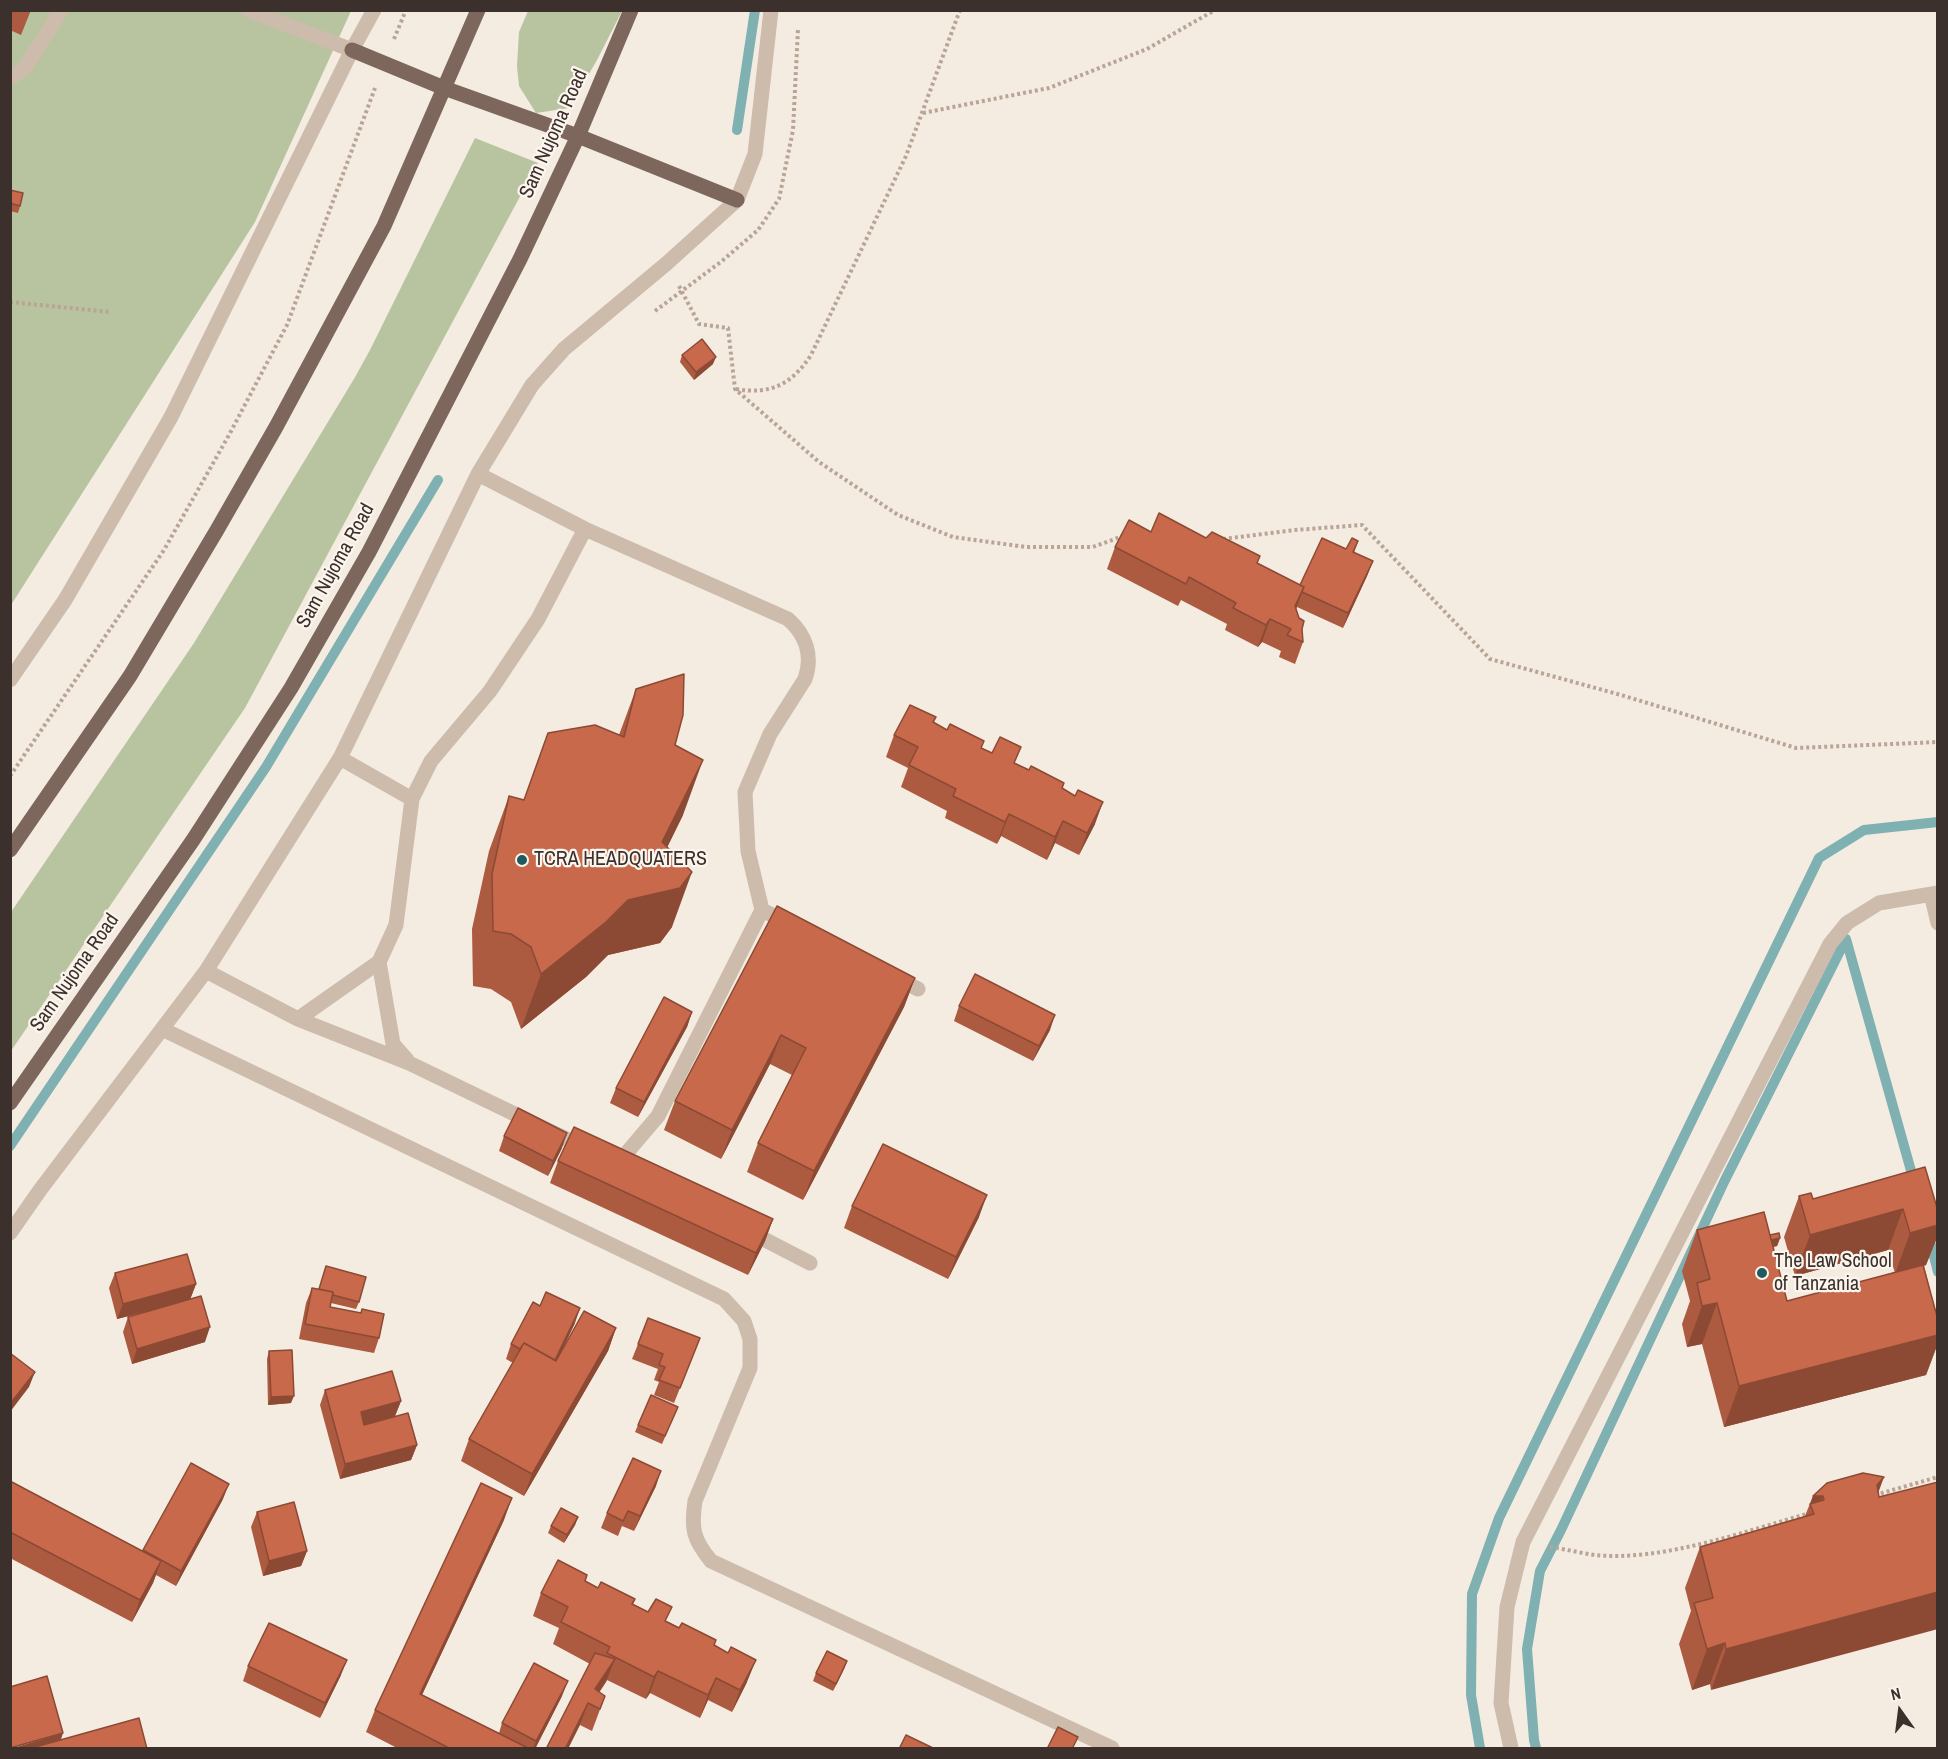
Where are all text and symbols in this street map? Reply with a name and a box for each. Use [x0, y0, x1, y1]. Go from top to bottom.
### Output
street label: Sam Nujoma Road [515, 66, 593, 202]
street label: Sam Nujoma Road [292, 500, 380, 632]
place label: TCRA HEADQUATERS [534, 848, 707, 872]
marker: TCRA HEADQUATERS [515, 853, 529, 867]
street label: Sam Nujoma Road [25, 909, 125, 1037]
place label: The Law School of Tanzania [1774, 1250, 1892, 1297]
marker: The Law School of Tanzania [1755, 1266, 1769, 1280]
north arrow [1870, 1681, 1930, 1741]
text: N [1888, 1682, 1903, 1705]

